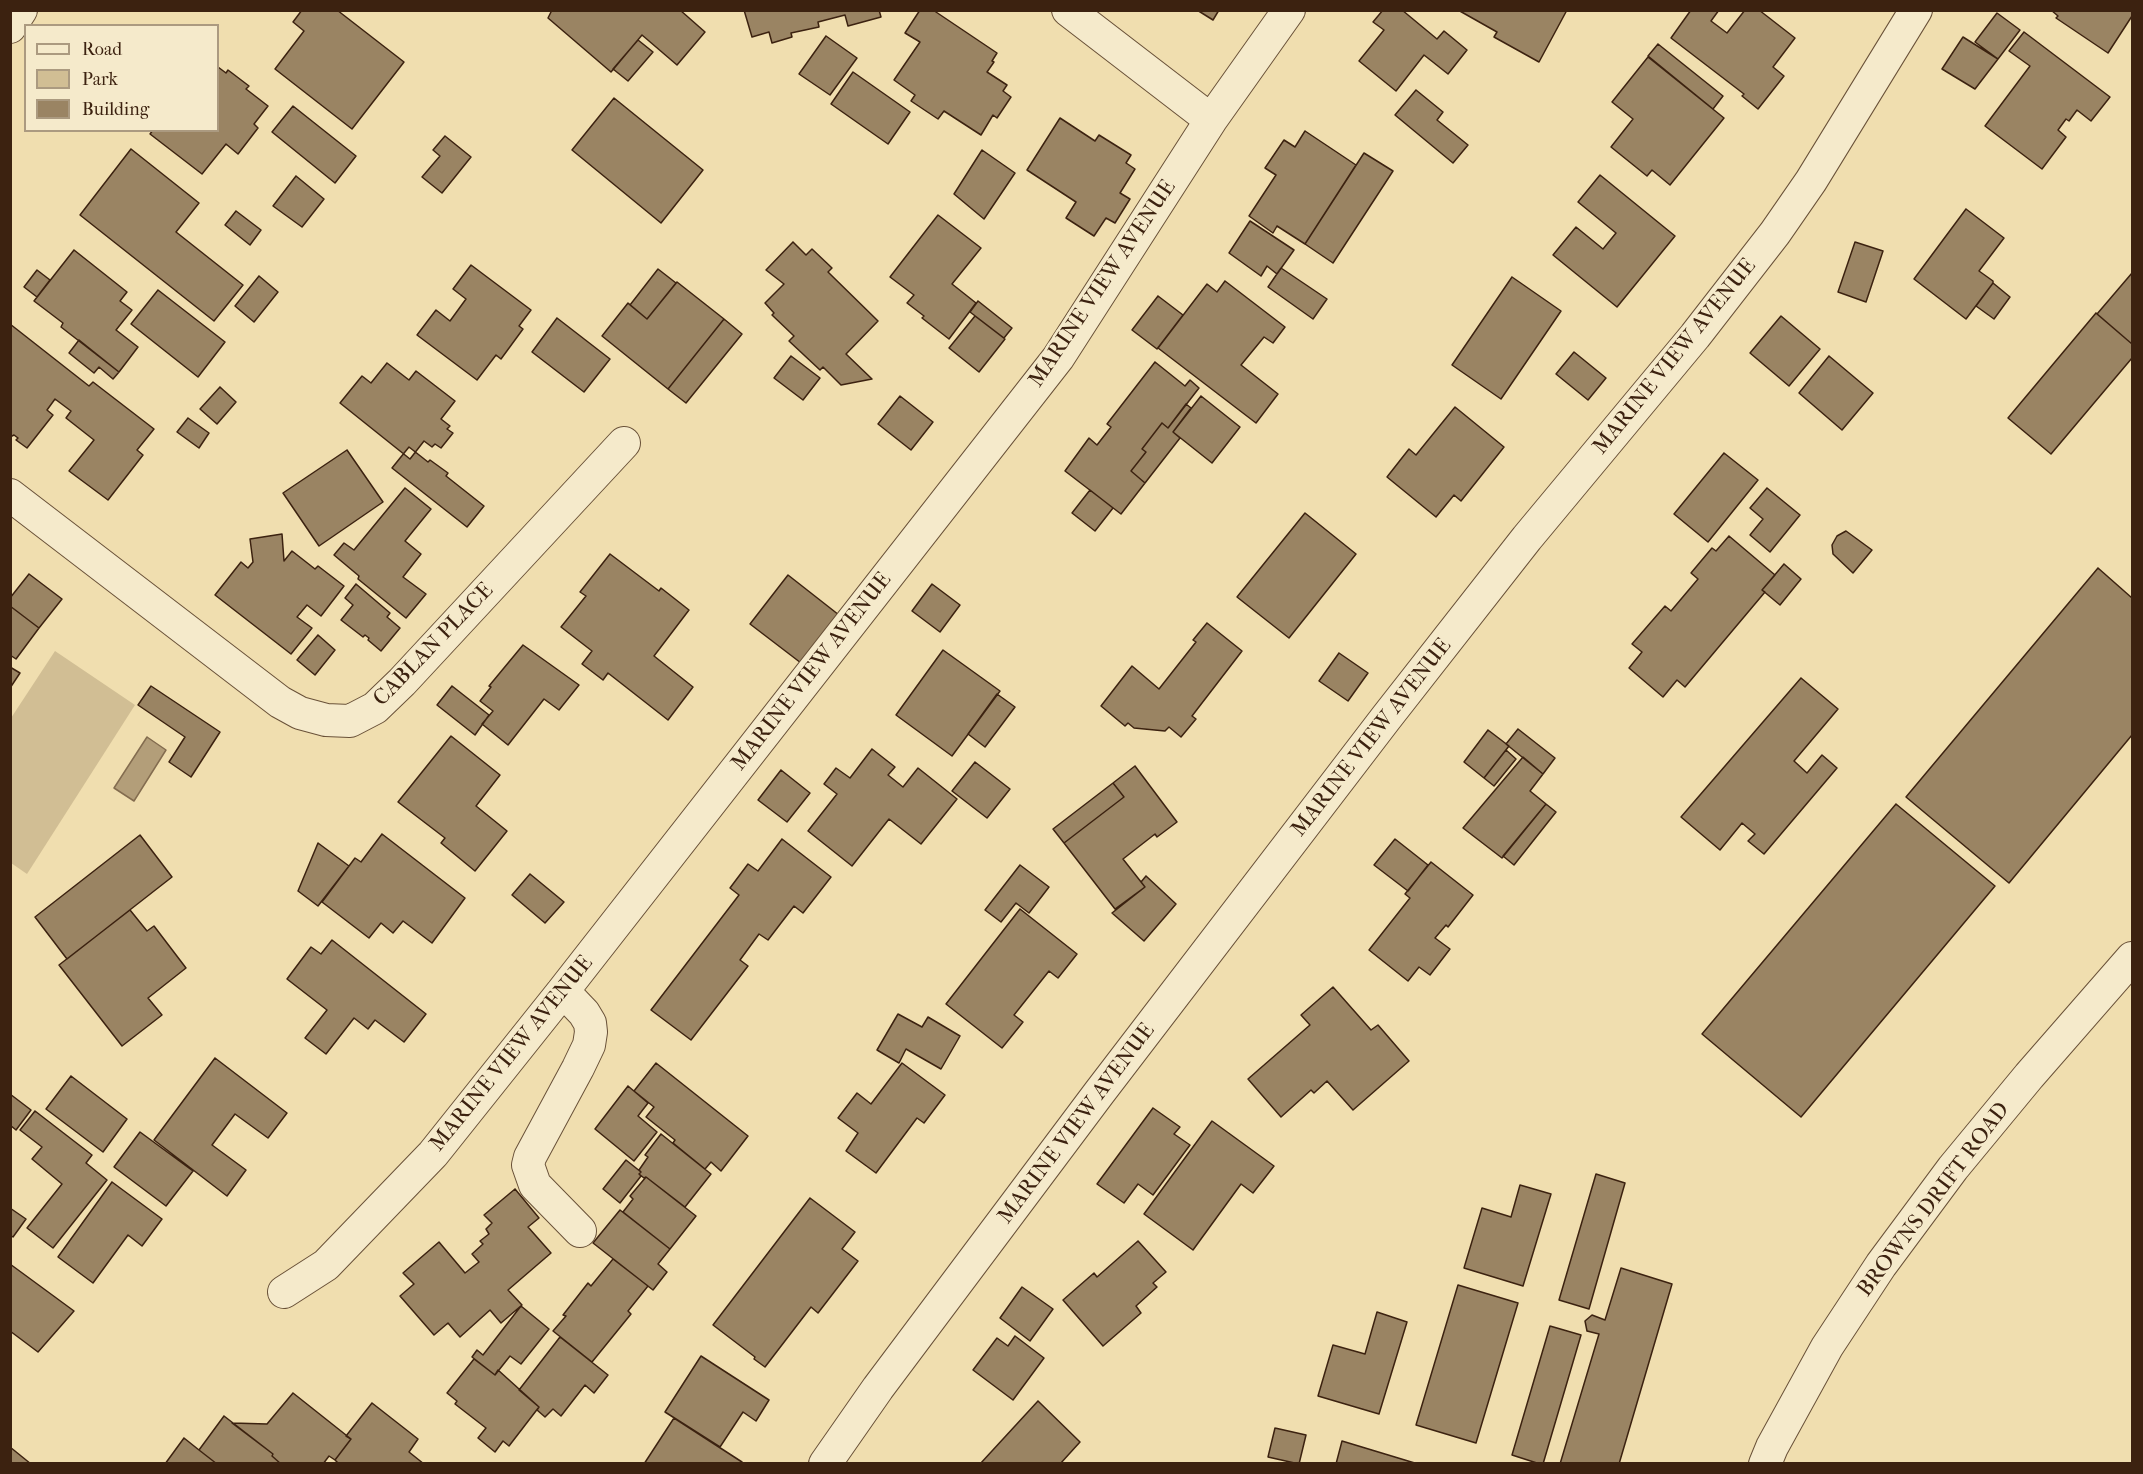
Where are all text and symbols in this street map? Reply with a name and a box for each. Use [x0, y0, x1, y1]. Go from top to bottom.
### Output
legend [24, 24, 219, 132]
text: Road [82, 39, 122, 60]
text: Park [82, 69, 118, 90]
text: Building [82, 99, 149, 120]
street label: MARINE VIEW AVENUE [1024, 175, 1182, 393]
street label: MARINE VIEW AVENUE [1588, 254, 1762, 460]
street label: MARINE VIEW AVENUE [726, 568, 898, 776]
street label: CABLAN PLACE [368, 578, 500, 712]
street label: MARINE VIEW AVENUE [1286, 634, 1458, 842]
street label: MARINE VIEW AVENUE [425, 951, 599, 1157]
street label: MARINE VIEW AVENUE [993, 1018, 1161, 1230]
street label: BROWNS DRIFT ROAD [1852, 1098, 2016, 1302]

